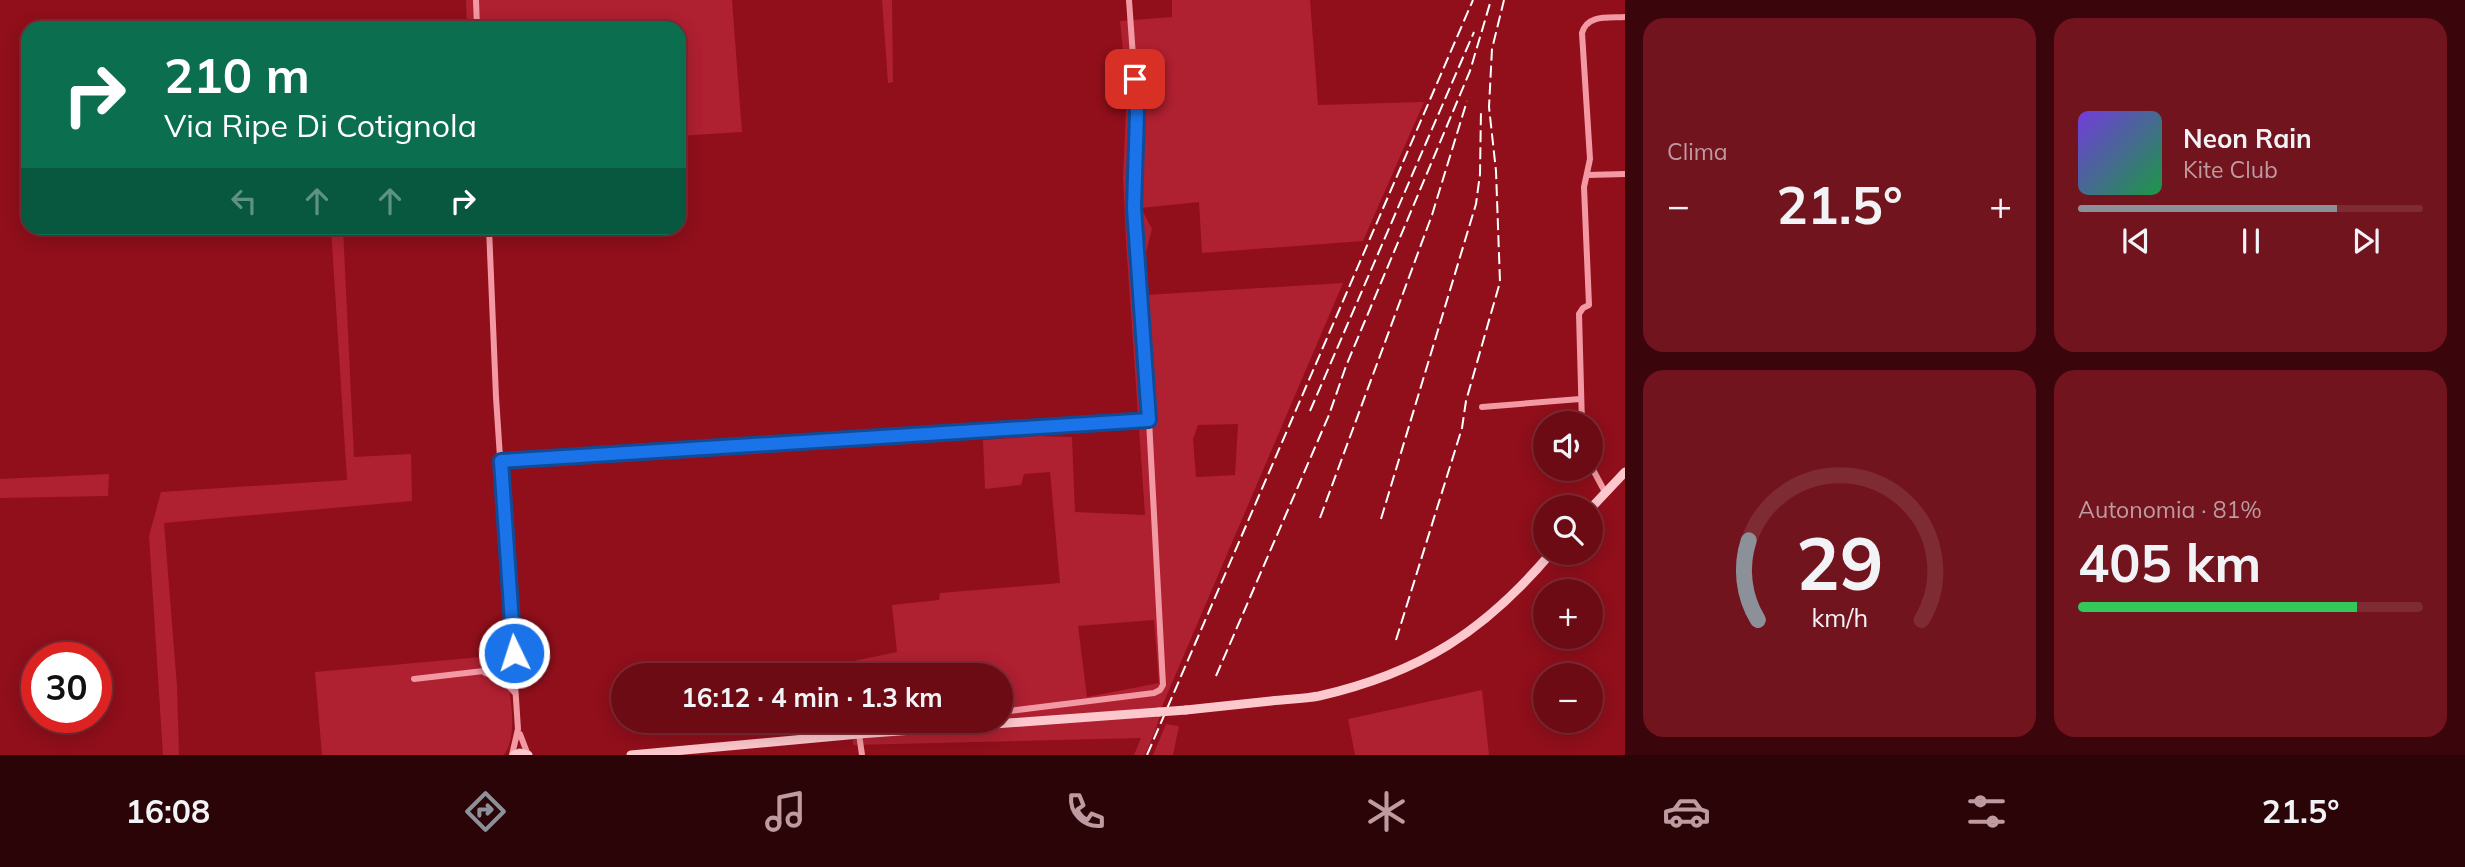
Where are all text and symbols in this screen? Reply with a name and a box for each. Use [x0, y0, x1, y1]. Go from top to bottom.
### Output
text: 210 m [164, 44, 310, 105]
icon: right [49, 49, 140, 140]
pin [1105, 49, 1165, 109]
icon: arrive [1116, 60, 1154, 98]
text: Via Ripe Di Cotignola [164, 105, 477, 145]
text: Neon Rain [2183, 122, 2312, 155]
text: Clima [1667, 137, 1728, 166]
text: Kite Club [2183, 155, 2278, 184]
text: 21.5° [1776, 172, 1903, 237]
text: − [1667, 181, 1690, 229]
text: + [1989, 181, 2012, 229]
icon: left [225, 182, 263, 220]
icon: ahead [298, 182, 336, 220]
icon: ahead [371, 182, 409, 220]
icon: right [444, 182, 482, 220]
icon: previous [2117, 222, 2155, 260]
icon: pause [2232, 222, 2270, 260]
icon: next [2347, 222, 2385, 260]
map controls [1533, 411, 1603, 733]
button: sound [1533, 411, 1603, 481]
button: search [1533, 495, 1603, 565]
text: Autonomia · 81% [2078, 495, 2262, 524]
text: 29 [1796, 517, 1883, 608]
text: 405 km [2078, 530, 2261, 595]
button: + [1533, 579, 1603, 649]
text: km/h [1811, 601, 1868, 632]
position arrow [477, 616, 551, 690]
speed limit sign: 30 [21, 642, 112, 733]
button: − [1533, 663, 1603, 733]
text: 16:12 · 4 min · 1.3 km [681, 681, 943, 714]
icon: directions [461, 787, 510, 836]
icon: music [761, 787, 810, 836]
icon: phone [1061, 787, 1110, 836]
icon: climate [1362, 787, 1411, 836]
icon: car [1662, 787, 1711, 836]
icon: filters [1962, 787, 2011, 836]
text: 16:08 [126, 791, 210, 831]
text: 21.5° [2262, 791, 2339, 831]

